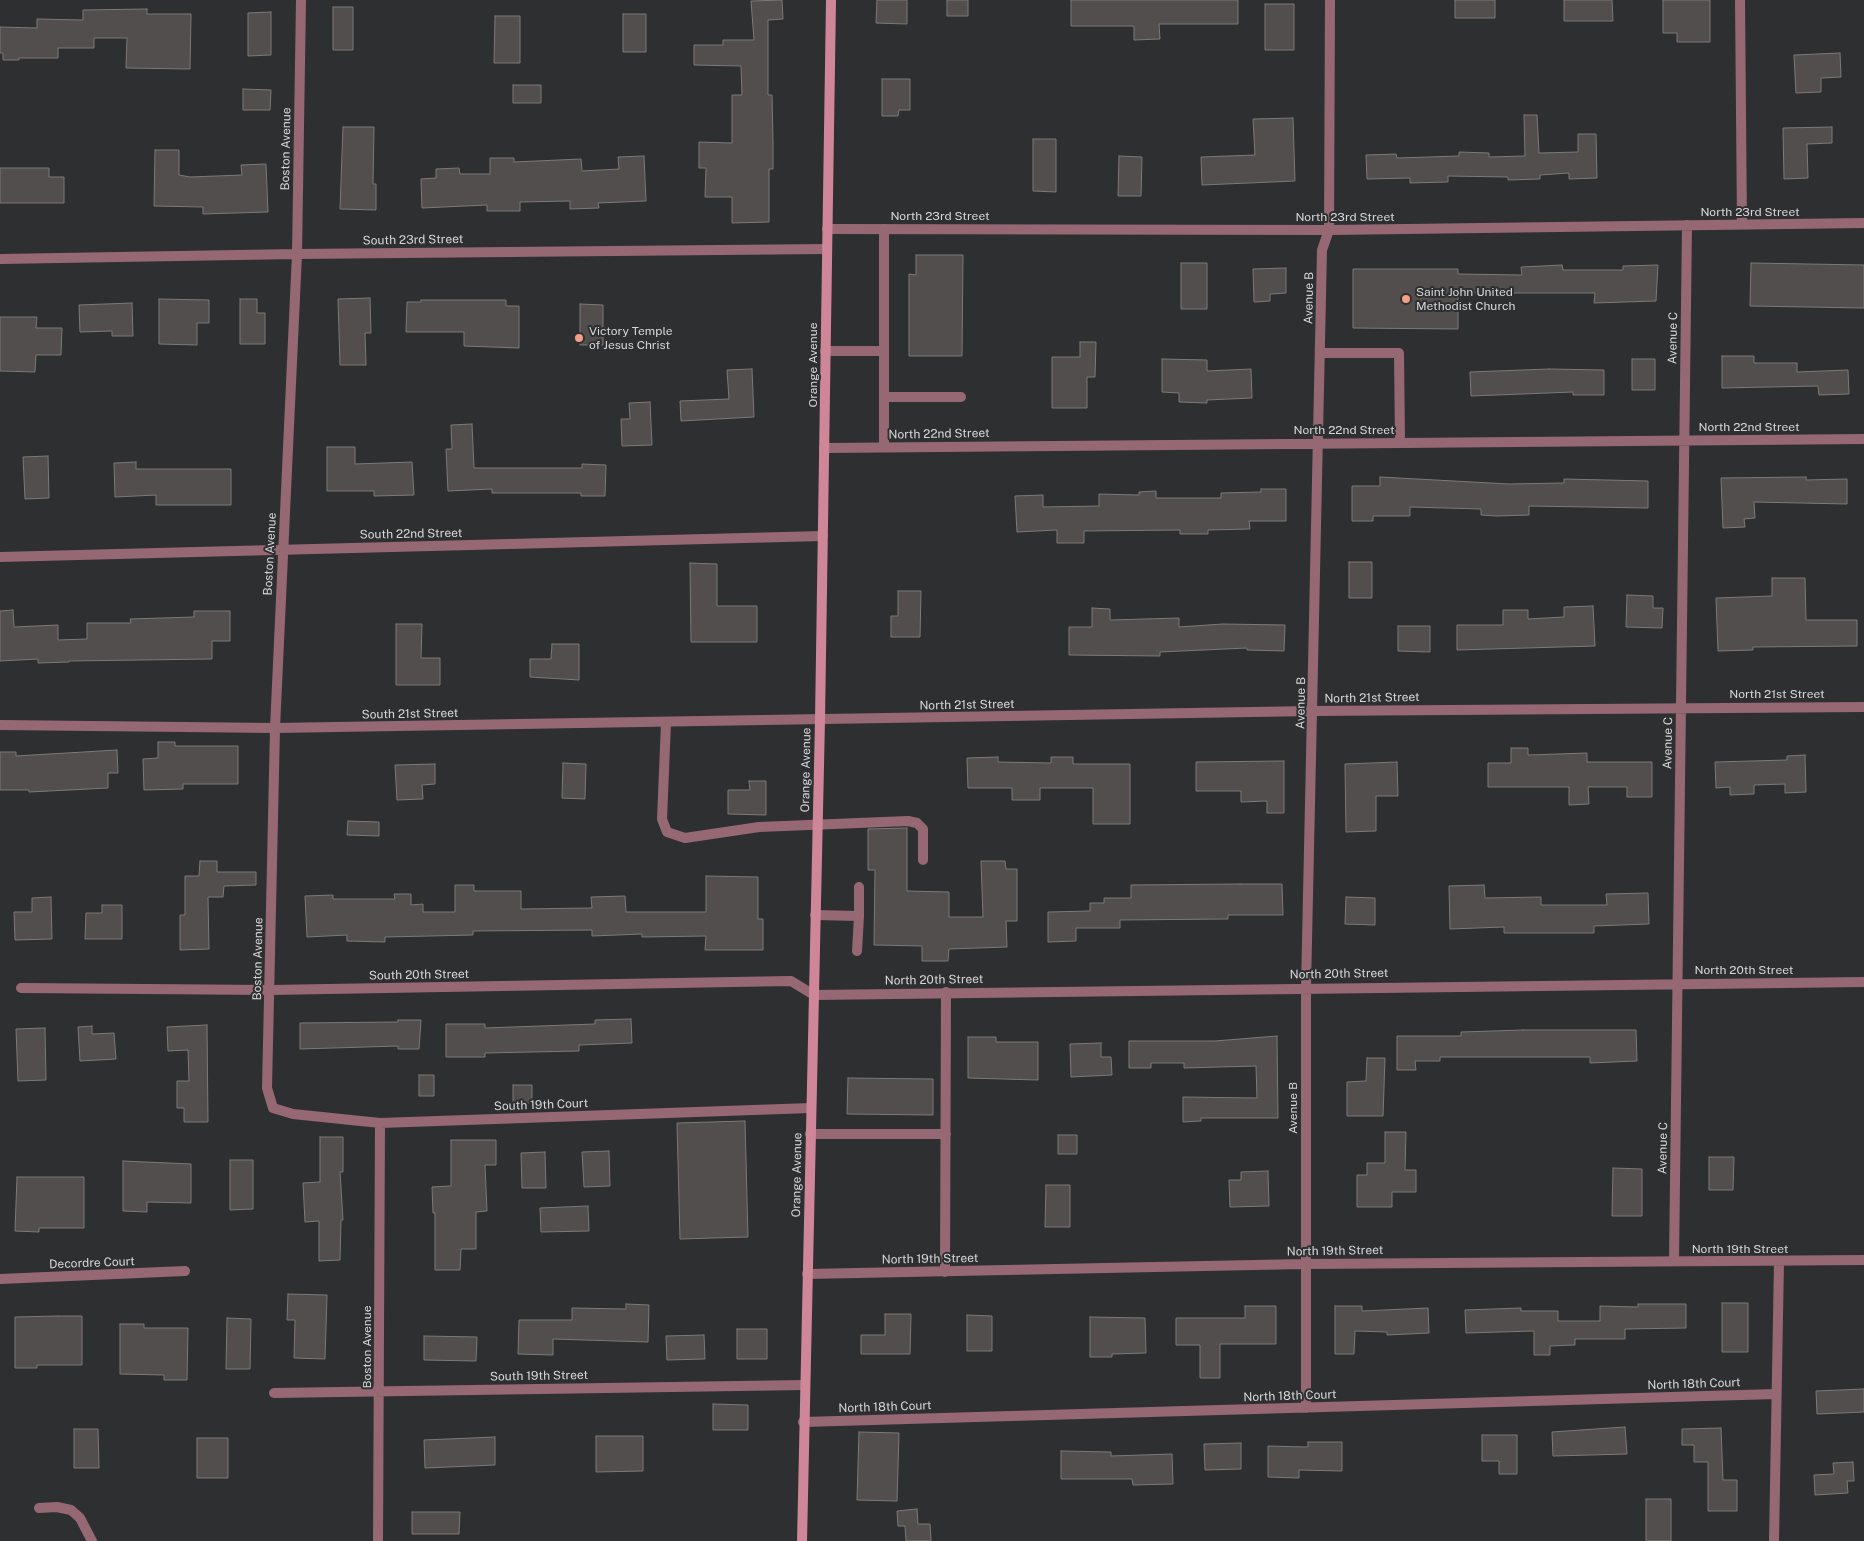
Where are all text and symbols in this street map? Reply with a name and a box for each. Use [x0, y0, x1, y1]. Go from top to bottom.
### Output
street label: Boston Avenue [278, 107, 294, 191]
street label: North 23rd Street [1700, 205, 1800, 219]
street label: North 23rd Street [890, 209, 990, 223]
street label: North 23rd Street [1295, 210, 1395, 224]
street label: South 23rd Street [363, 232, 463, 248]
street label: Avenue B [1301, 272, 1317, 324]
place label: Saint John United Methodist Church [1416, 285, 1515, 313]
marker: Saint John United Methodist Church [1400, 293, 1412, 305]
street label: Avenue C [1665, 312, 1681, 364]
street label: Orange Avenue [806, 323, 820, 407]
place label: Victory Temple of Jesus Christ [589, 324, 673, 352]
marker: Victory Temple of Jesus Christ [573, 332, 585, 344]
street label: North 22nd Street [1698, 420, 1800, 434]
street label: North 22nd Street [1293, 423, 1395, 437]
street label: North 22nd Street [888, 426, 990, 442]
street label: Boston Avenue [261, 512, 279, 596]
street label: South 22nd Street [360, 526, 462, 542]
street label: Avenue B [1293, 677, 1309, 729]
street label: North 21st Street [1729, 687, 1825, 701]
street label: North 21st Street [1324, 690, 1420, 706]
street label: North 21st Street [919, 697, 1015, 713]
street label: South 21st Street [361, 706, 459, 722]
street label: Avenue C [1660, 717, 1676, 769]
street label: Orange Avenue [798, 727, 814, 813]
street label: Boston Avenue [250, 917, 266, 1001]
street label: North 20th Street [1695, 963, 1793, 977]
street label: North 20th Street [1289, 966, 1389, 982]
street label: South 20th Street [369, 967, 469, 983]
street label: North 20th Street [884, 972, 984, 988]
street label: Avenue B [1286, 1082, 1300, 1134]
street label: South 19th Court [494, 1096, 588, 1114]
street label: Avenue C [1655, 1122, 1671, 1174]
street label: Orange Avenue [789, 1132, 805, 1218]
street label: North 19th Street [1692, 1242, 1788, 1256]
street label: North 19th Street [1287, 1243, 1383, 1259]
street label: North 19th Street [882, 1251, 978, 1267]
street label: Decordre Court [49, 1254, 135, 1272]
street label: Boston Avenue [360, 1305, 374, 1389]
street label: South 19th Street [490, 1368, 588, 1384]
street label: North 18th Court [1647, 1375, 1741, 1393]
street label: North 18th Court [1243, 1387, 1337, 1405]
street label: North 18th Court [838, 1398, 932, 1416]

